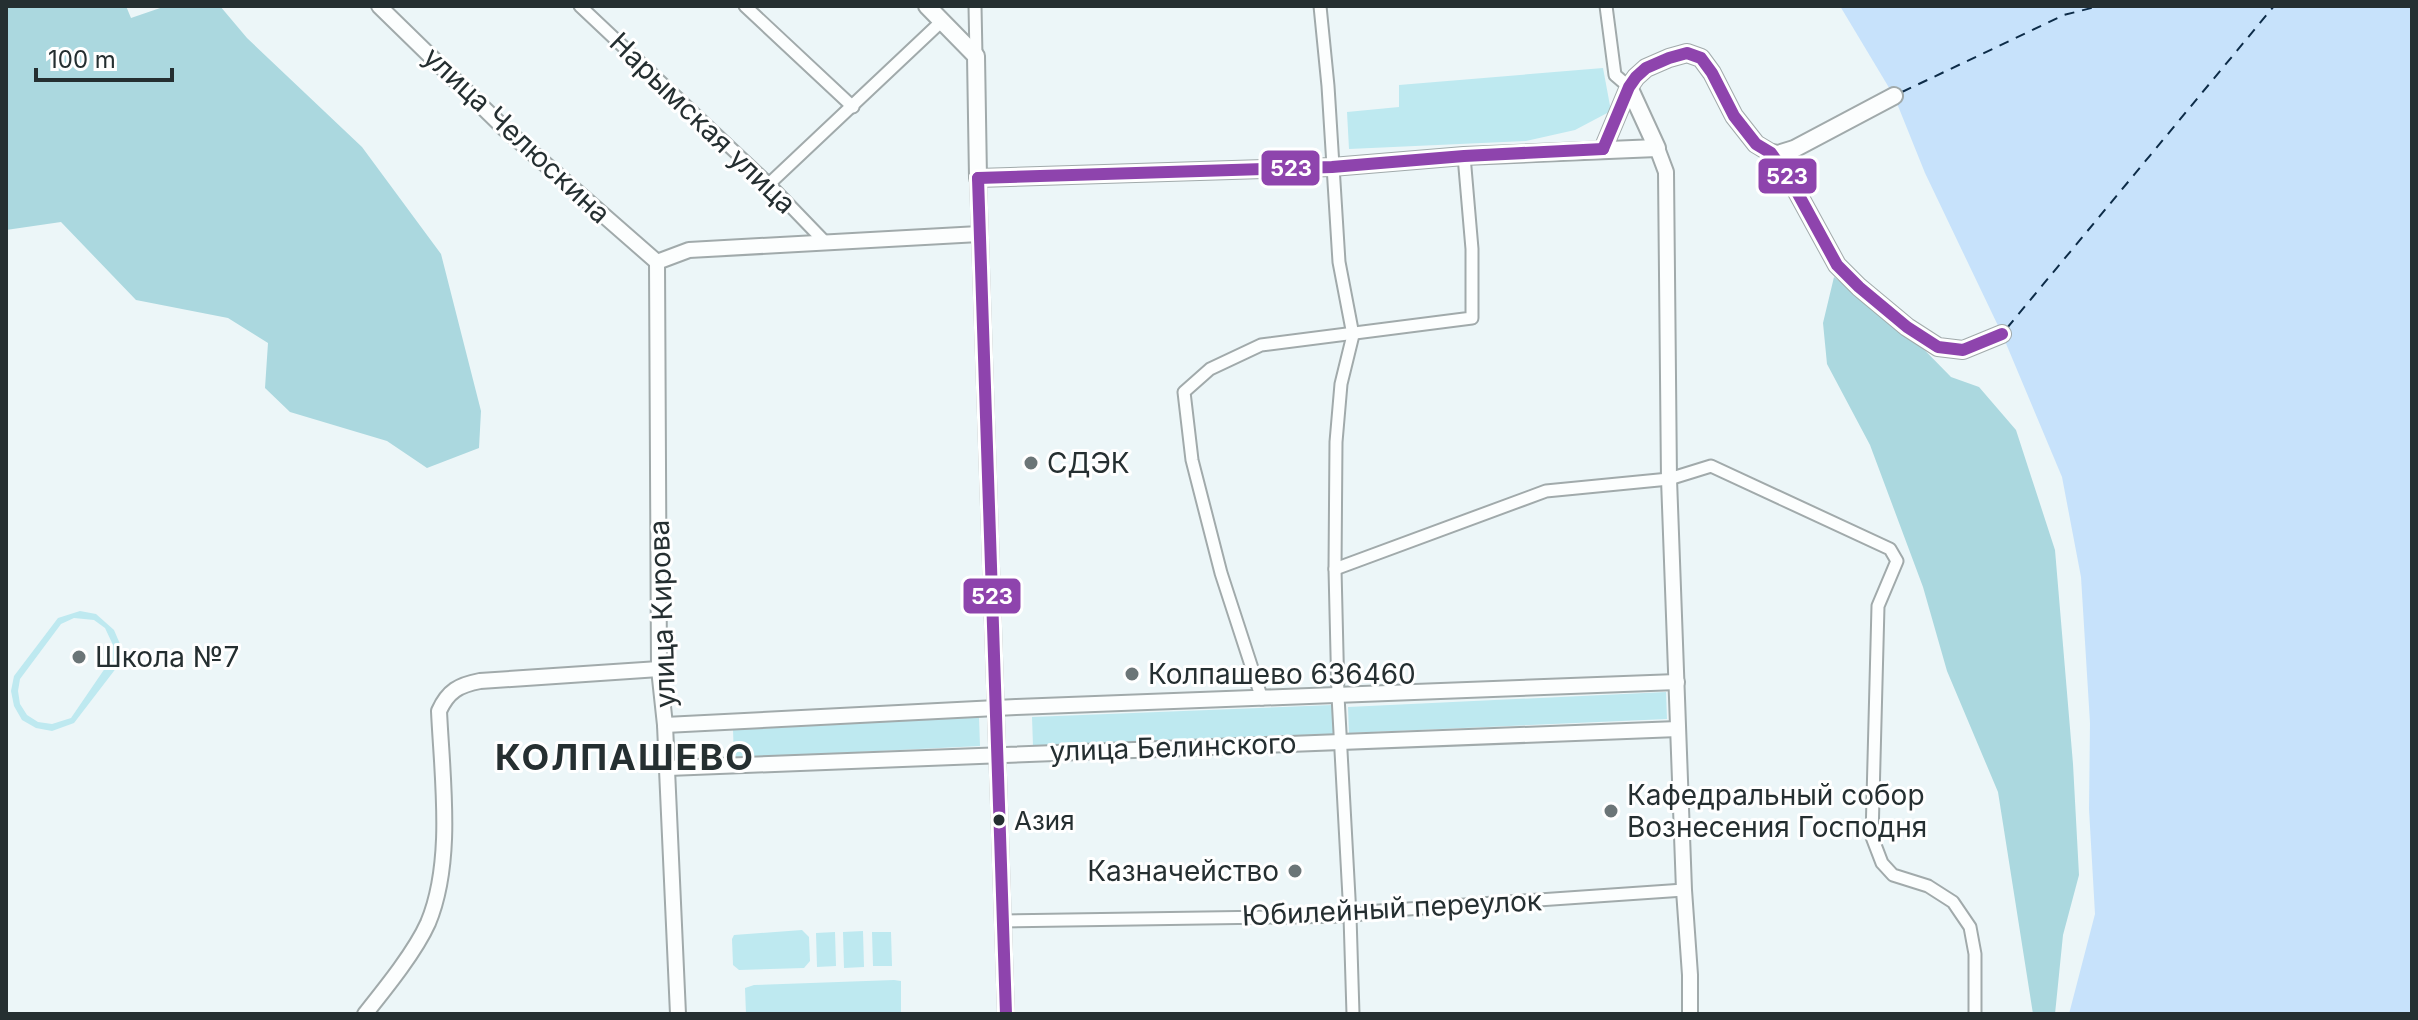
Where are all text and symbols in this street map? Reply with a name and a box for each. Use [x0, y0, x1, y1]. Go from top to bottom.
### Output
street label: Нарымская улица [603, 25, 803, 221]
scale bar [36, 32, 172, 82]
street label: улица Челюскина [417, 40, 617, 230]
text: 100 m [48, 45, 116, 74]
line badge: 523 [1260, 149, 1321, 187]
text: 523 [1270, 155, 1312, 181]
line badge: 523 [1757, 157, 1818, 195]
text: 523 [1766, 163, 1808, 189]
place label: СДЭК [1047, 446, 1130, 480]
marker: СДЭК [1022, 454, 1040, 472]
street label: улица Кирова [642, 519, 682, 709]
line badge: 523 [962, 577, 1022, 615]
text: 523 [971, 583, 1013, 609]
place label: Школа №7 [95, 640, 239, 674]
marker: Школа №7 [70, 648, 88, 666]
place label: Колпашево 636460 [1148, 657, 1416, 691]
marker: Колпашево 636460 [1123, 665, 1141, 683]
street label: улица Белинского [1049, 726, 1297, 768]
district label: КОЛПАШЕВО [495, 735, 755, 779]
place label: Кафедральный собор Вознесения Господня [1627, 778, 1927, 844]
marker: Кафедральный собор Вознесения Господня [1602, 802, 1620, 820]
place label: Азия [1014, 805, 1075, 836]
marker: Азия [991, 812, 1007, 828]
place label: Казначейство [1087, 854, 1279, 888]
marker: Казначейство [1286, 862, 1304, 880]
street label: Юбилейный переулок [1241, 883, 1543, 933]

